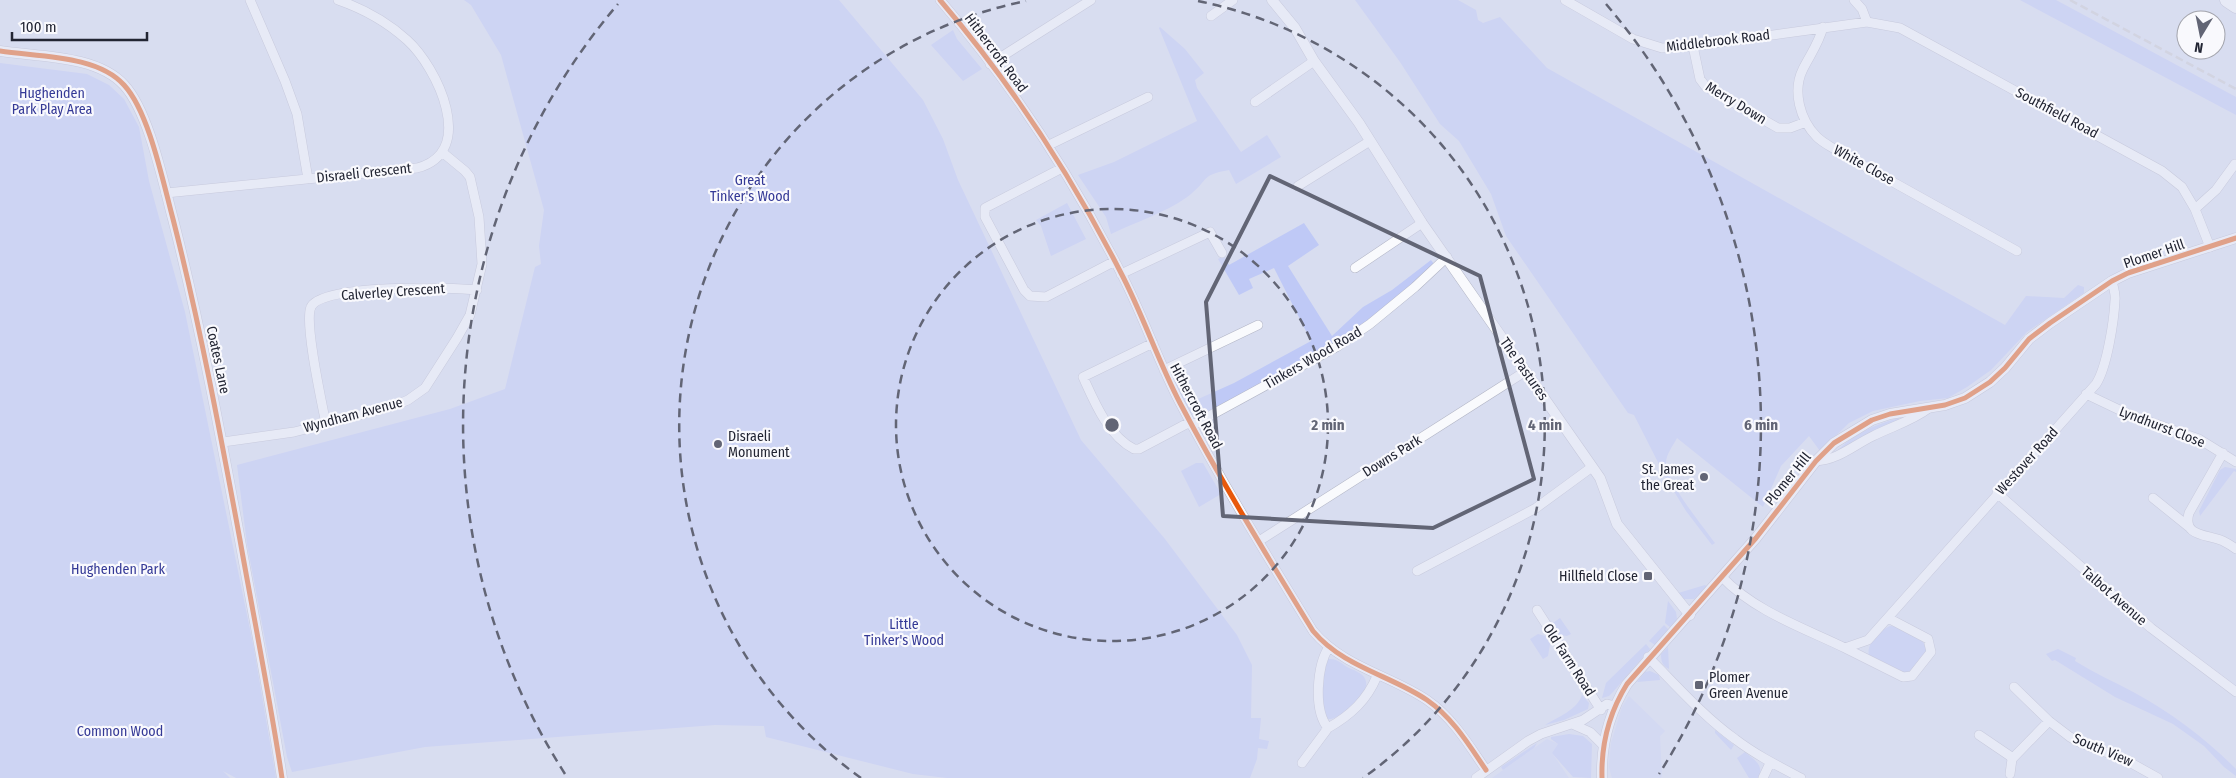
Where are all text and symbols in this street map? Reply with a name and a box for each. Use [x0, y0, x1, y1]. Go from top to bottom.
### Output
scale bar [12, 10, 148, 42]
street label: Hithercroft Road [961, 10, 1031, 96]
north arrow [2176, 10, 2226, 60]
text: 100 m [20, 18, 57, 36]
street label: Middlebrook Road [1665, 26, 1771, 56]
text: N [2193, 38, 2204, 56]
street label: Merry Down [1702, 78, 1770, 128]
street label: Southfield Road [2013, 84, 2101, 142]
park label: Hughenden Park Play Area [12, 85, 92, 118]
street label: White Close [1831, 141, 1897, 189]
street label: Disraeli Crescent [316, 160, 413, 186]
park label: Great Tinker's Wood [710, 172, 790, 205]
street label: Plomer Hill [2121, 236, 2187, 272]
street label: Calverley Crescent [340, 280, 446, 304]
street label: Tinkers Wood Road [1261, 323, 1365, 393]
street label: Coates Lane [203, 325, 233, 395]
street label: The Pastures [1496, 334, 1552, 404]
street label: Hithercroft Road [1166, 360, 1226, 452]
street label: Wyndham Avenue [302, 394, 405, 436]
street label: Lyndhurst Close [2117, 403, 2207, 451]
centre of rings [1103, 416, 1121, 434]
text: 2 min [1310, 416, 1345, 434]
text: 4 min [1528, 416, 1562, 434]
text: 6 min [1744, 416, 1778, 434]
street label: Westover Road [1992, 424, 2062, 498]
place label: Disraeli Monument [728, 428, 790, 461]
street label: Downs Park [1359, 431, 1425, 481]
marker: Disraeli Monument [712, 438, 724, 450]
street label: Plomer Hill [1761, 449, 1815, 509]
place label: St. James the Great [1641, 461, 1694, 494]
marker: St. James the Great [1698, 471, 1710, 483]
park label: Hughenden Park [71, 561, 165, 578]
street label: Talbot Avenue [2078, 563, 2150, 629]
place label: Hillfield Close [1559, 568, 1638, 585]
marker: Hillfield Close [1642, 570, 1654, 582]
park label: Little Tinker's Wood [864, 616, 944, 649]
street label: Old Farm Road [1539, 620, 1599, 700]
place label: Plomer Green Avenue [1709, 669, 1788, 702]
marker: Plomer Green Avenue [1693, 679, 1705, 691]
park label: Common Wood [77, 723, 163, 740]
street label: South View [2070, 730, 2136, 770]

